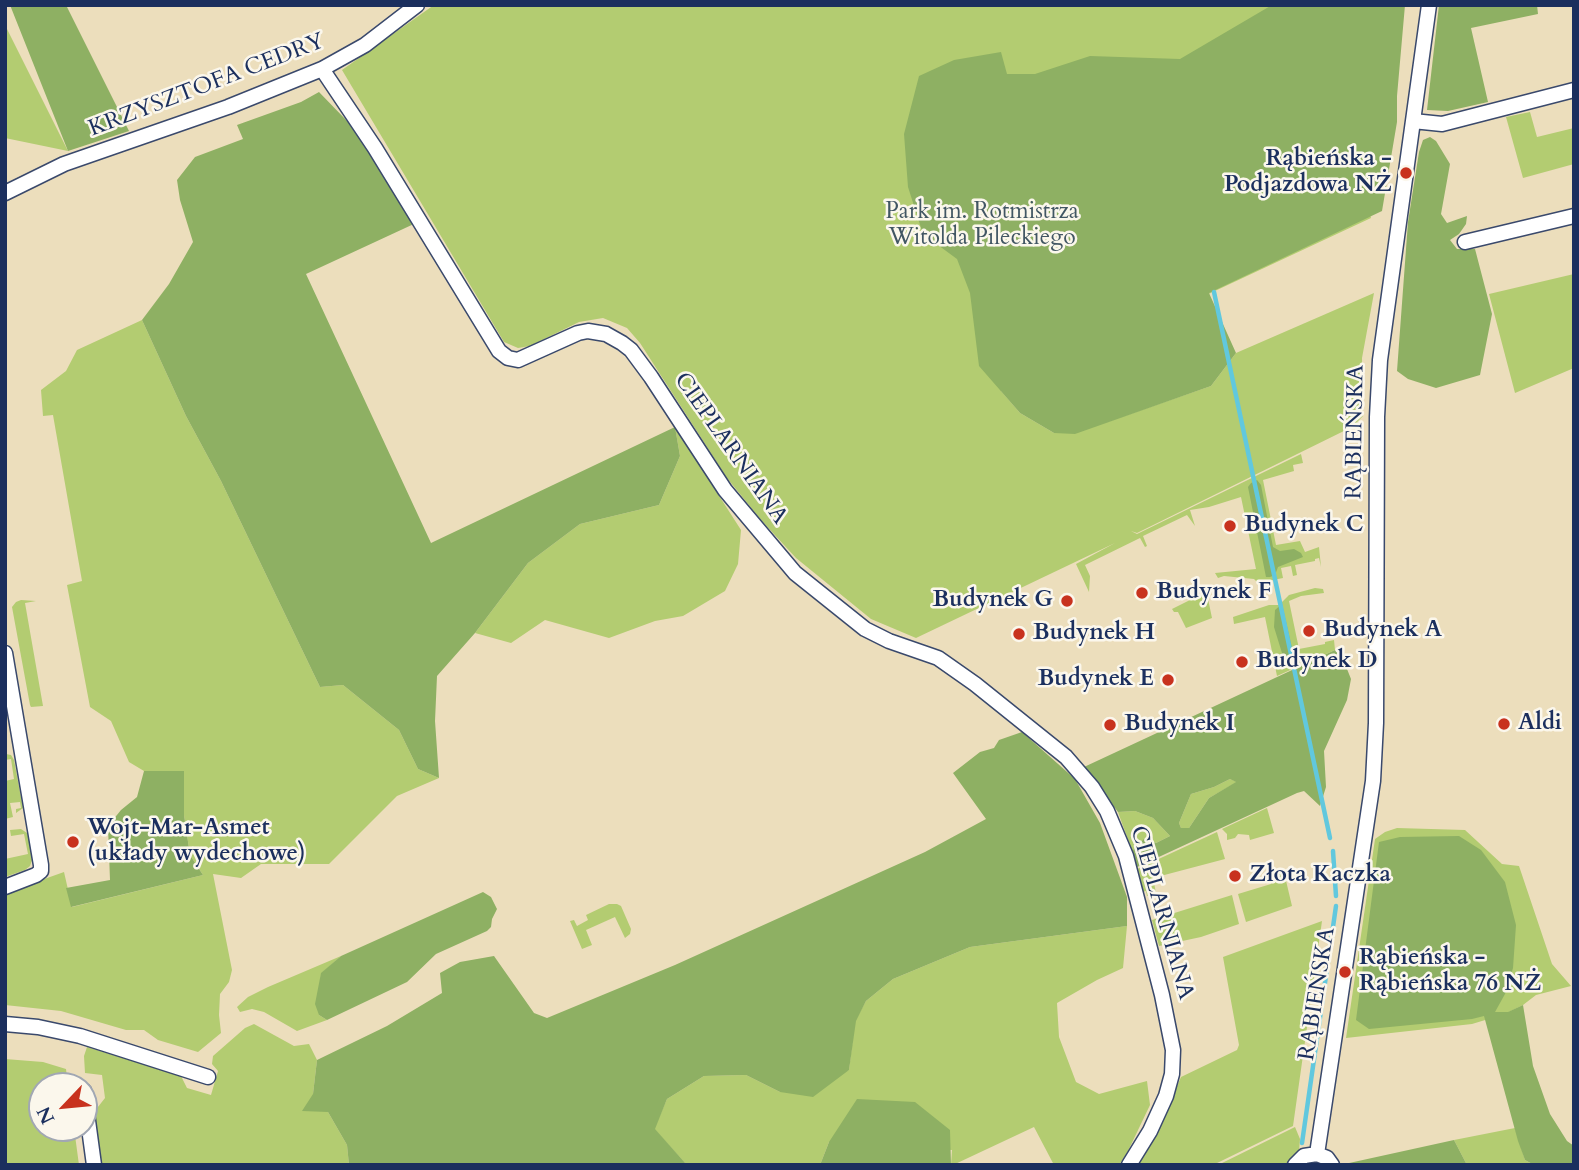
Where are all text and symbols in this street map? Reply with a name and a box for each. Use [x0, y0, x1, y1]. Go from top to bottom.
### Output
street label: KRZYSZTOFA CEDRY [85, 28, 329, 144]
place label: Rąbieńska - Podjazdowa NŻ [1224, 146, 1392, 200]
marker: Rąbieńska - Podjazdowa NŻ [1398, 165, 1414, 181]
park label: Park im. Rotmistrza Witolda Pileckiego [885, 199, 1079, 253]
street label: RĄBIEŃSKA [1341, 364, 1371, 500]
street label: CIEPLARNIANA [667, 368, 793, 530]
place label: Budynek C [1244, 512, 1364, 540]
marker: Budynek C [1222, 518, 1238, 534]
place label: Budynek F [1156, 579, 1271, 607]
marker: Budynek F [1134, 585, 1150, 601]
place label: Budynek G [933, 587, 1053, 615]
marker: Budynek G [1059, 593, 1075, 609]
place label: Budynek A [1323, 617, 1442, 645]
place label: Budynek H [1033, 620, 1155, 648]
marker: Budynek A [1301, 623, 1317, 639]
marker: Budynek H [1011, 626, 1027, 642]
place label: Budynek D [1256, 648, 1377, 676]
marker: Budynek D [1234, 654, 1250, 670]
place label: Budynek E [1038, 666, 1154, 694]
marker: Budynek E [1160, 672, 1176, 688]
place label: Aldi [1518, 710, 1562, 738]
place label: Budynek I [1124, 711, 1235, 739]
marker: Aldi [1496, 716, 1512, 732]
marker: Budynek I [1102, 717, 1118, 733]
place label: Wojt-Mar-Asmet (układy wydechowe) [87, 815, 306, 869]
street label: CIEPLARNIANA [1123, 823, 1199, 1003]
marker: Wojt-Mar-Asmet (układy wydechowe) [65, 834, 81, 850]
place label: Złota Kaczka [1249, 862, 1391, 890]
marker: Złota Kaczka [1227, 868, 1243, 884]
street label: RĄBIEŃSKA [1294, 925, 1342, 1063]
place label: Rąbieńska - Rąbieńska 76 NŻ [1359, 945, 1541, 999]
marker: Rąbieńska - Rąbieńska 76 NŻ [1337, 964, 1353, 980]
north arrow [28, 1072, 98, 1142]
text: N [31, 1102, 61, 1128]

